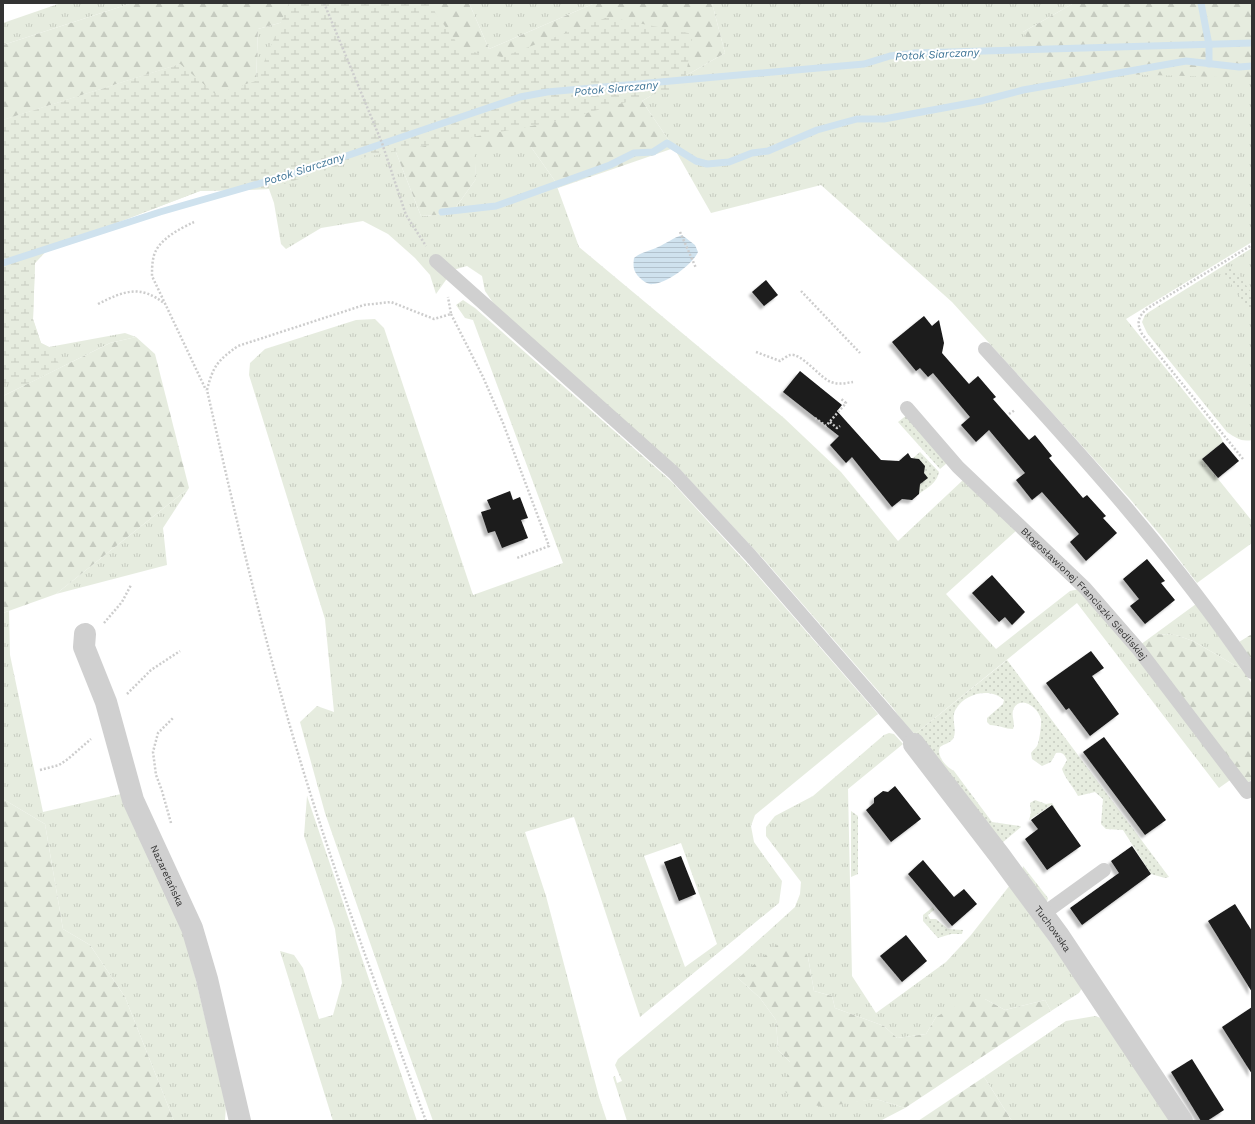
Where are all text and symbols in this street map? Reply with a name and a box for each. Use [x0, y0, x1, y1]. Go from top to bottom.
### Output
water label: Potok Siarczany [895, 46, 981, 63]
water label: Potok Siarczany [574, 78, 660, 99]
water label: Potok Siarczany [262, 150, 348, 189]
street label: Błogosławionej Franciszki Siedliskiej [1019, 525, 1149, 662]
street label: Nazaretańska [148, 843, 186, 908]
street label: Tuchowska [1032, 904, 1073, 954]

